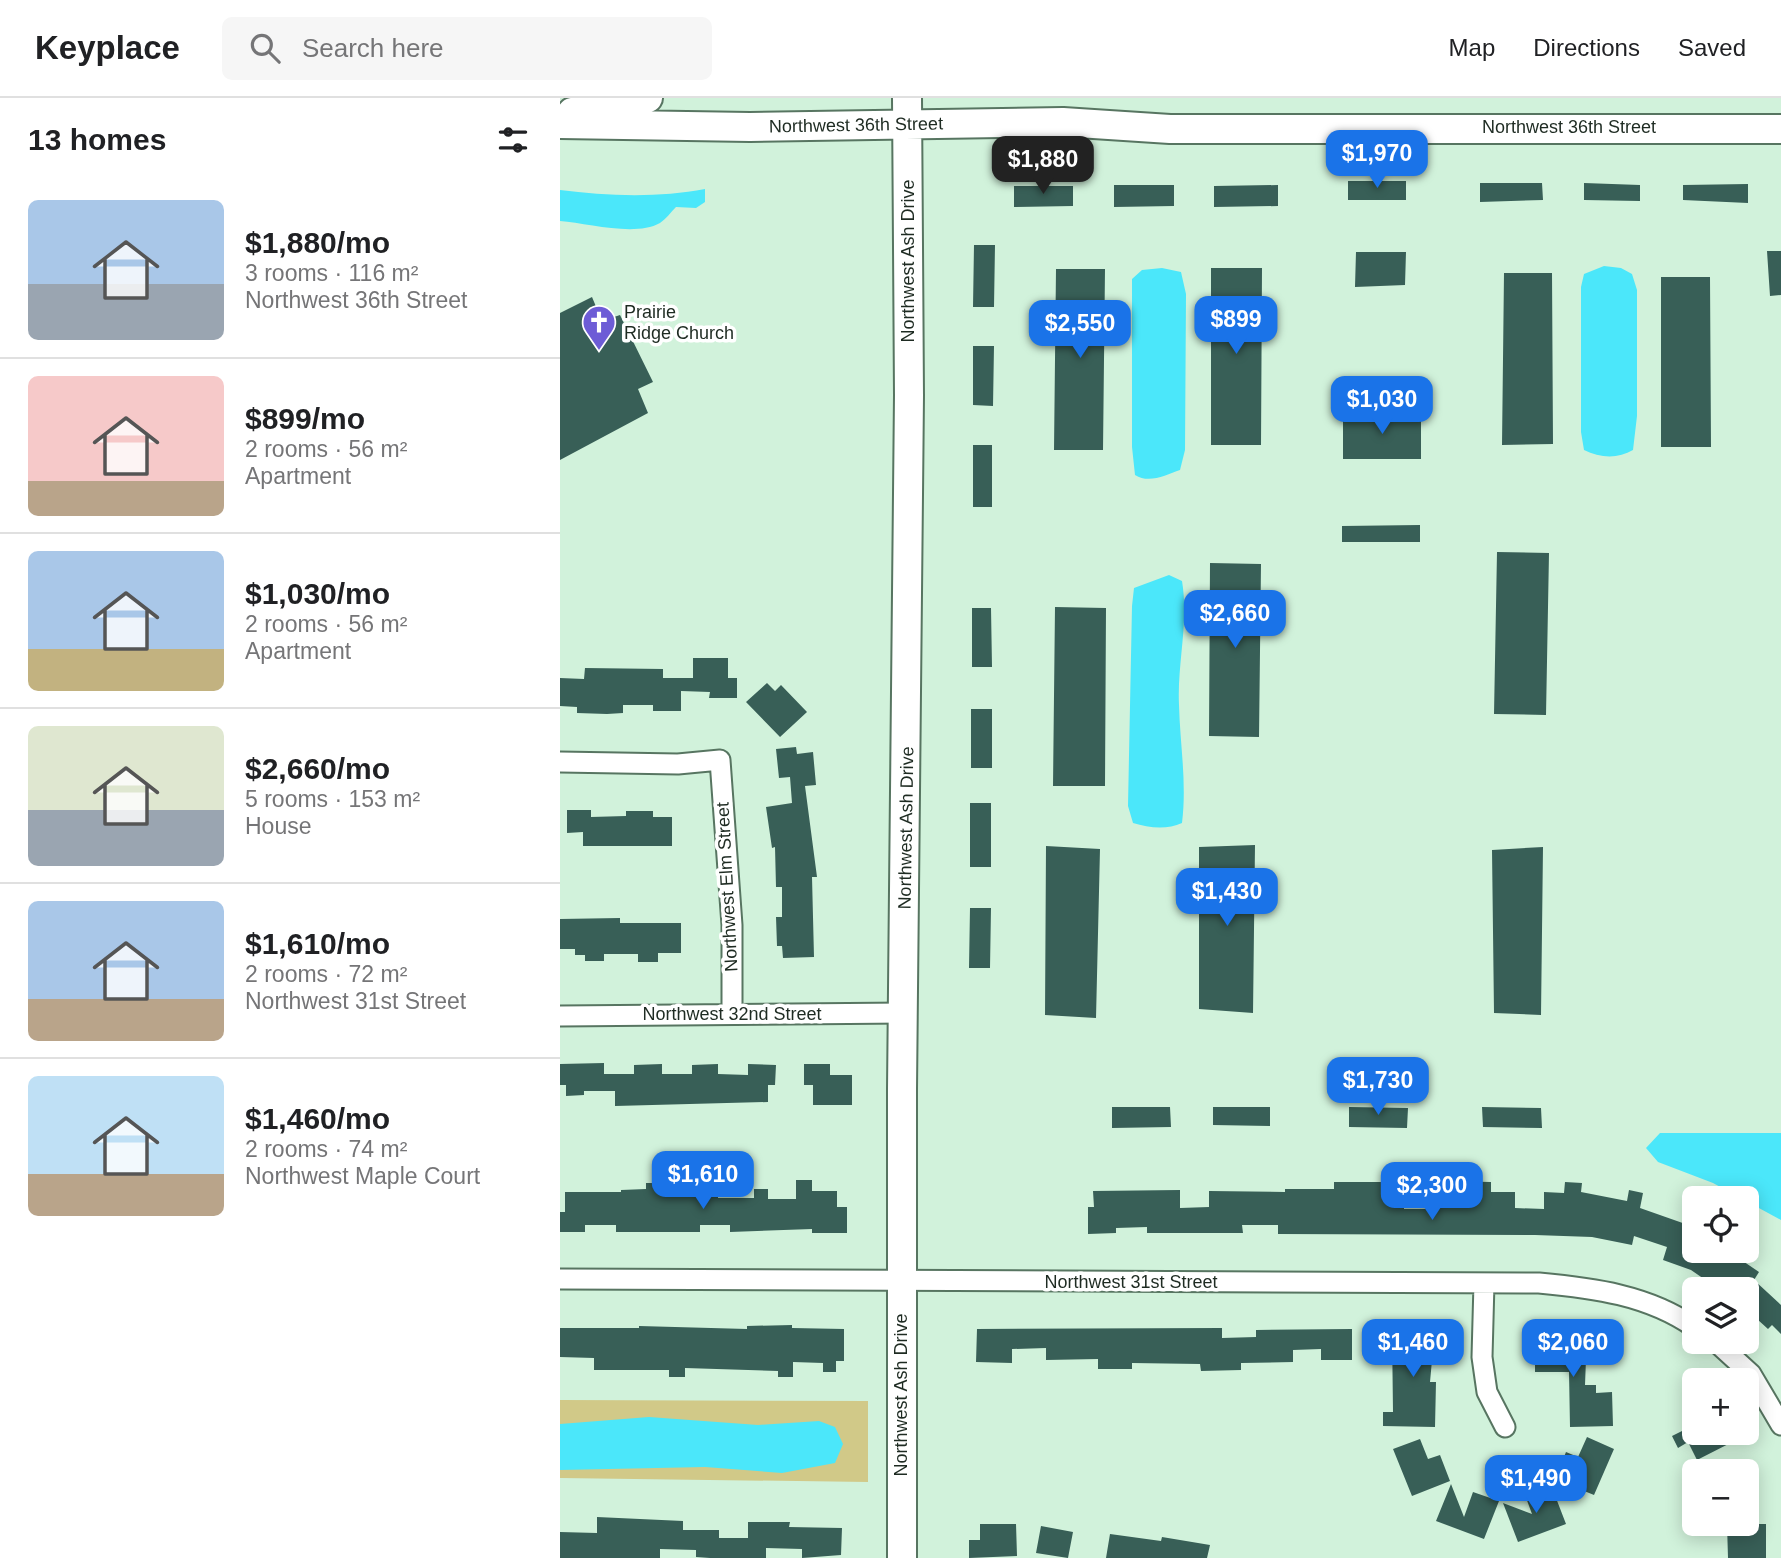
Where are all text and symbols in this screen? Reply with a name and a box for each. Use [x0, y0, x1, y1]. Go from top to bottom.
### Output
search box [222, 17, 712, 80]
text: Keyplace [35, 29, 180, 66]
icon: search [246, 29, 284, 67]
text: Search here [302, 33, 444, 63]
text: Map [1449, 34, 1495, 61]
text: Directions [1533, 34, 1640, 61]
text: Saved [1678, 34, 1746, 61]
street label: Northwest 36th Street [769, 113, 943, 137]
street label: Northwest 36th Street [1482, 117, 1656, 137]
icon: filters [494, 121, 532, 159]
text: 13 homes [28, 123, 166, 156]
pin: $1,970 [1320, 130, 1434, 190]
pin: $1,880 [986, 136, 1100, 196]
text: $1,970 [1342, 140, 1412, 166]
text: $1,880 [1008, 146, 1078, 172]
street label: Northwest Ash Drive [898, 179, 918, 343]
text: $1,880/mo [245, 226, 390, 259]
icon: home [84, 228, 168, 312]
text: 3 rooms · 116 m² [245, 260, 418, 286]
text: Northwest 36th Street [245, 287, 467, 313]
pin: $899 [1195, 296, 1277, 356]
pin: $2,550 [1023, 300, 1137, 360]
place label: Prairie Ridge Church [624, 302, 734, 343]
church icon: Prairie Ridge Church [580, 303, 618, 352]
text: $899 [1210, 306, 1262, 332]
text: $2,550 [1045, 310, 1115, 336]
pin: $1,030 [1325, 376, 1439, 436]
text: $1,030 [1347, 386, 1417, 412]
text: $899/mo [245, 402, 365, 435]
icon: home [84, 404, 168, 488]
text: 2 rooms · 56 m² [245, 436, 407, 462]
text: Apartment [245, 463, 351, 489]
text: $1,030/mo [245, 577, 390, 610]
icon: home [84, 579, 168, 663]
pin: $2,660 [1178, 590, 1292, 650]
text: $2,660 [1200, 600, 1270, 626]
text: 2 rooms · 56 m² [245, 611, 407, 637]
text: Apartment [245, 638, 351, 664]
street label: Northwest Ash Drive [895, 746, 917, 910]
text: $2,660/mo [245, 752, 390, 785]
icon: home [84, 754, 168, 838]
text: 5 rooms · 153 m² [245, 786, 420, 812]
street label: Northwest Elm Street [713, 802, 741, 972]
text: House [245, 813, 311, 839]
pin: $1,430 [1170, 868, 1284, 928]
text: $1,430 [1192, 878, 1262, 904]
text: $1,610/mo [245, 927, 390, 960]
icon: home [84, 929, 168, 1013]
text: 2 rooms · 72 m² [245, 961, 407, 987]
text: Northwest 31st Street [245, 988, 466, 1014]
street label: Northwest 32nd Street [642, 1004, 822, 1024]
pin: $1,730 [1321, 1058, 1435, 1117]
text: $1,730 [1343, 1067, 1413, 1093]
text: $1,460/mo [245, 1102, 390, 1135]
icon: home [84, 1104, 168, 1188]
text: 2 rooms · 74 m² [245, 1136, 407, 1162]
pin: $1,610 [646, 1152, 760, 1211]
text: $1,610 [668, 1161, 738, 1187]
pin: $2,300 [1375, 1162, 1489, 1222]
text: Northwest Maple Court [245, 1163, 480, 1189]
text: $2,300 [1397, 1172, 1467, 1198]
map controls [1682, 1186, 1759, 1536]
button: locate [1682, 1186, 1759, 1263]
street label: Northwest 31st Street [1044, 1272, 1218, 1292]
button: layers [1682, 1277, 1759, 1354]
street label: Northwest Ash Drive [891, 1313, 911, 1477]
pin: $1,460 [1356, 1320, 1470, 1379]
pin: $2,060 [1516, 1320, 1630, 1379]
text: $1,460 [1378, 1329, 1448, 1355]
text: $2,060 [1538, 1329, 1608, 1355]
button: + [1682, 1368, 1759, 1445]
pin: $1,490 [1479, 1456, 1593, 1515]
button: − [1682, 1459, 1759, 1536]
text: $1,490 [1501, 1465, 1571, 1491]

